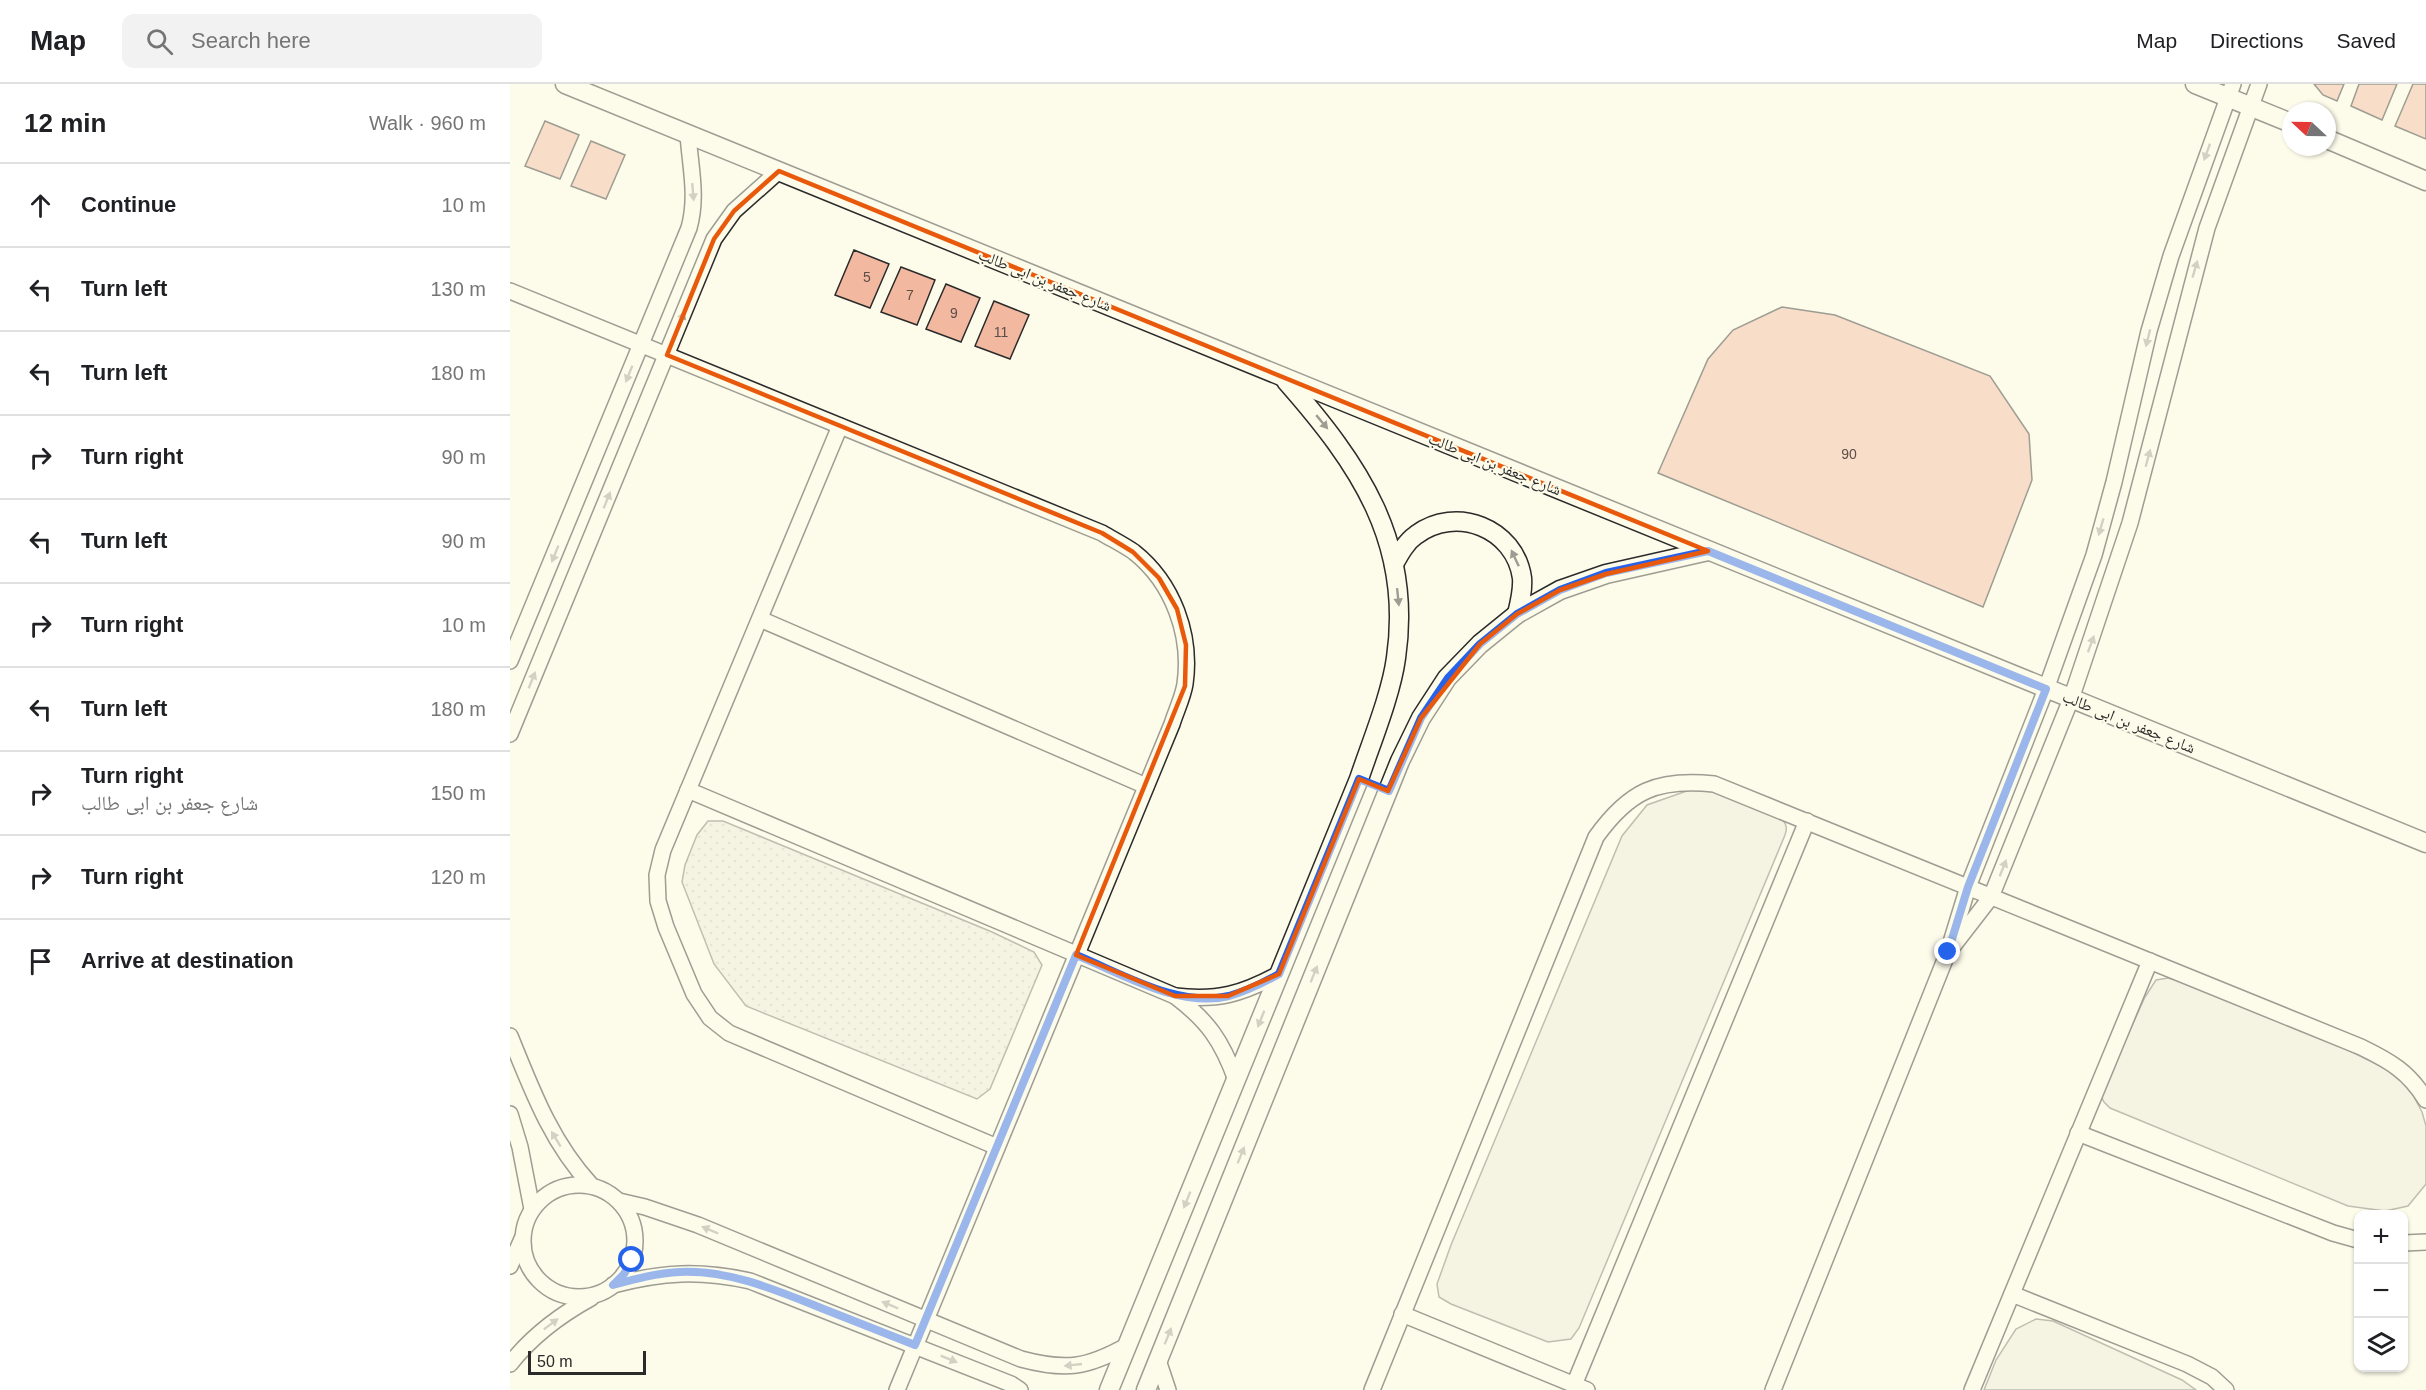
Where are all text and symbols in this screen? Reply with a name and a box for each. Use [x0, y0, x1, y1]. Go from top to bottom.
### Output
search box [122, 14, 542, 68]
text: Map [30, 25, 86, 56]
icon: search [143, 25, 176, 58]
text: Search here [191, 28, 311, 53]
text: Map [2136, 29, 2177, 52]
text: Directions [2210, 29, 2303, 52]
text: Saved [2336, 29, 2396, 52]
north arrow [2282, 102, 2336, 156]
text: 12 min [24, 108, 106, 138]
text: Walk · 960 m [369, 112, 486, 134]
one-way arrow [2202, 144, 2212, 162]
one-way arrow [689, 182, 698, 201]
icon: ahead [24, 189, 57, 222]
text: Continue [81, 192, 176, 217]
text: 10 m [442, 194, 486, 216]
street label: شارع جعفر بن ابى طالب [975, 246, 1114, 316]
one-way arrow [2191, 259, 2200, 277]
house number: 5 [863, 269, 871, 285]
icon: left [24, 273, 57, 306]
text: Turn left [81, 276, 167, 301]
text: 130 m [430, 278, 486, 300]
house number: 7 [906, 287, 914, 303]
house number: 9 [950, 305, 958, 321]
one-way arrow [676, 310, 686, 328]
house number: 11 [994, 324, 1008, 340]
one-way arrow [2142, 329, 2152, 347]
icon: left [24, 357, 57, 390]
text: Turn left [81, 360, 167, 385]
text: 180 m [430, 362, 486, 384]
one-way arrow [624, 365, 633, 383]
one-way arrow [1315, 414, 1328, 430]
street label: شارع جعفر بن ابى طالب [1425, 430, 1564, 500]
icon: right [24, 441, 57, 474]
text: Turn right [81, 444, 183, 469]
text: 90 m [442, 446, 486, 468]
house number: 90 [1841, 446, 1857, 462]
one-way arrow [2144, 449, 2154, 467]
one-way arrow [603, 491, 612, 509]
one-way arrow [2096, 518, 2106, 536]
icon: left [24, 525, 57, 558]
text: Turn left [81, 528, 167, 553]
text: 90 m [442, 530, 486, 552]
one-way arrow [550, 546, 560, 564]
one-way arrow [1510, 549, 1519, 566]
one-way arrow [1393, 588, 1403, 607]
icon: right [24, 609, 57, 642]
text: Turn right [81, 612, 183, 637]
text: 10 m [442, 614, 486, 636]
one-way arrow [2086, 635, 2096, 653]
one-way arrow [528, 671, 537, 689]
street label: شارع جعفر بن ابى طالب [2059, 688, 2198, 758]
icon: left [24, 693, 57, 726]
text: Turn left [81, 696, 167, 721]
text: 180 m [430, 698, 486, 720]
text: Turn right [81, 763, 183, 788]
icon: right [24, 777, 57, 810]
text: 150 m [430, 782, 486, 804]
text: شارع جعفر بن ابى طالب [81, 792, 258, 814]
one-way arrow [1998, 859, 2008, 877]
icon: right [24, 861, 57, 894]
text: Turn right [81, 864, 183, 889]
text: 120 m [430, 866, 486, 888]
route end [1934, 938, 1960, 964]
icon: arrive [24, 945, 57, 978]
text: Arrive at destination [81, 948, 294, 973]
one-way arrow [1309, 965, 1319, 983]
one-way arrow [1256, 1010, 1265, 1028]
one-way arrow [550, 1131, 561, 1147]
one-way arrow [1237, 1146, 1246, 1164]
one-way arrow [1182, 1191, 1192, 1209]
map controls [2354, 1210, 2408, 1372]
button: + [2354, 1210, 2408, 1264]
one-way arrow [701, 1225, 719, 1235]
route start [618, 1246, 644, 1272]
button: − [2354, 1264, 2408, 1318]
one-way arrow [881, 1300, 899, 1310]
one-way arrow [543, 1318, 559, 1330]
button: layers [2354, 1318, 2408, 1372]
one-way arrow [1164, 1327, 1173, 1345]
scale bar [528, 1348, 646, 1376]
text: 50 m [537, 1353, 573, 1370]
one-way arrow [940, 1354, 958, 1364]
one-way arrow [1064, 1360, 1083, 1370]

